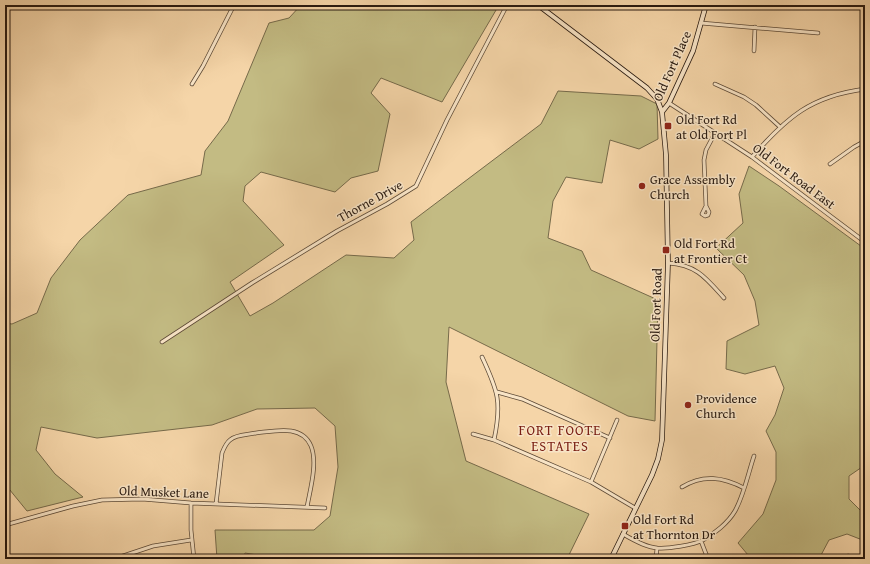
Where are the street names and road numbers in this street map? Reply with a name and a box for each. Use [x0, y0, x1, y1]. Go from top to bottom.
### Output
street label: Old Fort Place [648, 28, 696, 104]
street label: Old Fort Road East [749, 139, 840, 214]
street label: Thorne Drive [334, 175, 406, 227]
street label: Old Fort Road [645, 268, 667, 342]
street label: Old Musket Lane [119, 481, 209, 503]

